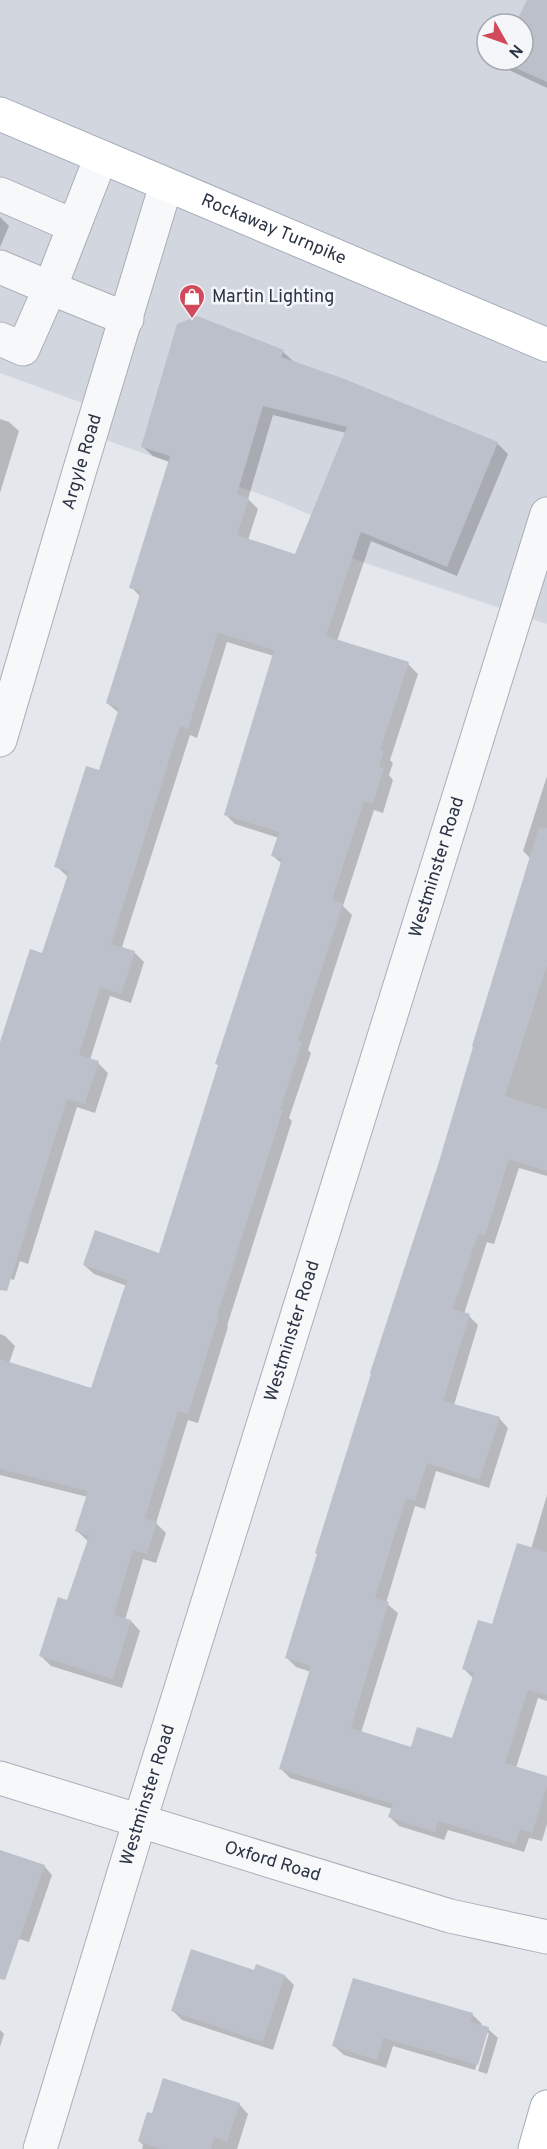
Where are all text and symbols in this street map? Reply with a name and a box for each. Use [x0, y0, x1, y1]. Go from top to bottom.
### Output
north arrow [475, 12, 535, 72]
text: N [504, 40, 526, 61]
street label: Rockaway Turnpike [198, 189, 350, 270]
shop icon: Martin Lighting [177, 282, 207, 320]
place label: Martin Lighting [212, 286, 334, 309]
street label: Argyle Road [57, 411, 108, 513]
street label: Westminster Road [404, 794, 470, 940]
street label: Westminster Road [260, 1258, 325, 1404]
street label: Westminster Road [115, 1722, 181, 1868]
street label: Oxford Road [221, 1836, 324, 1887]

